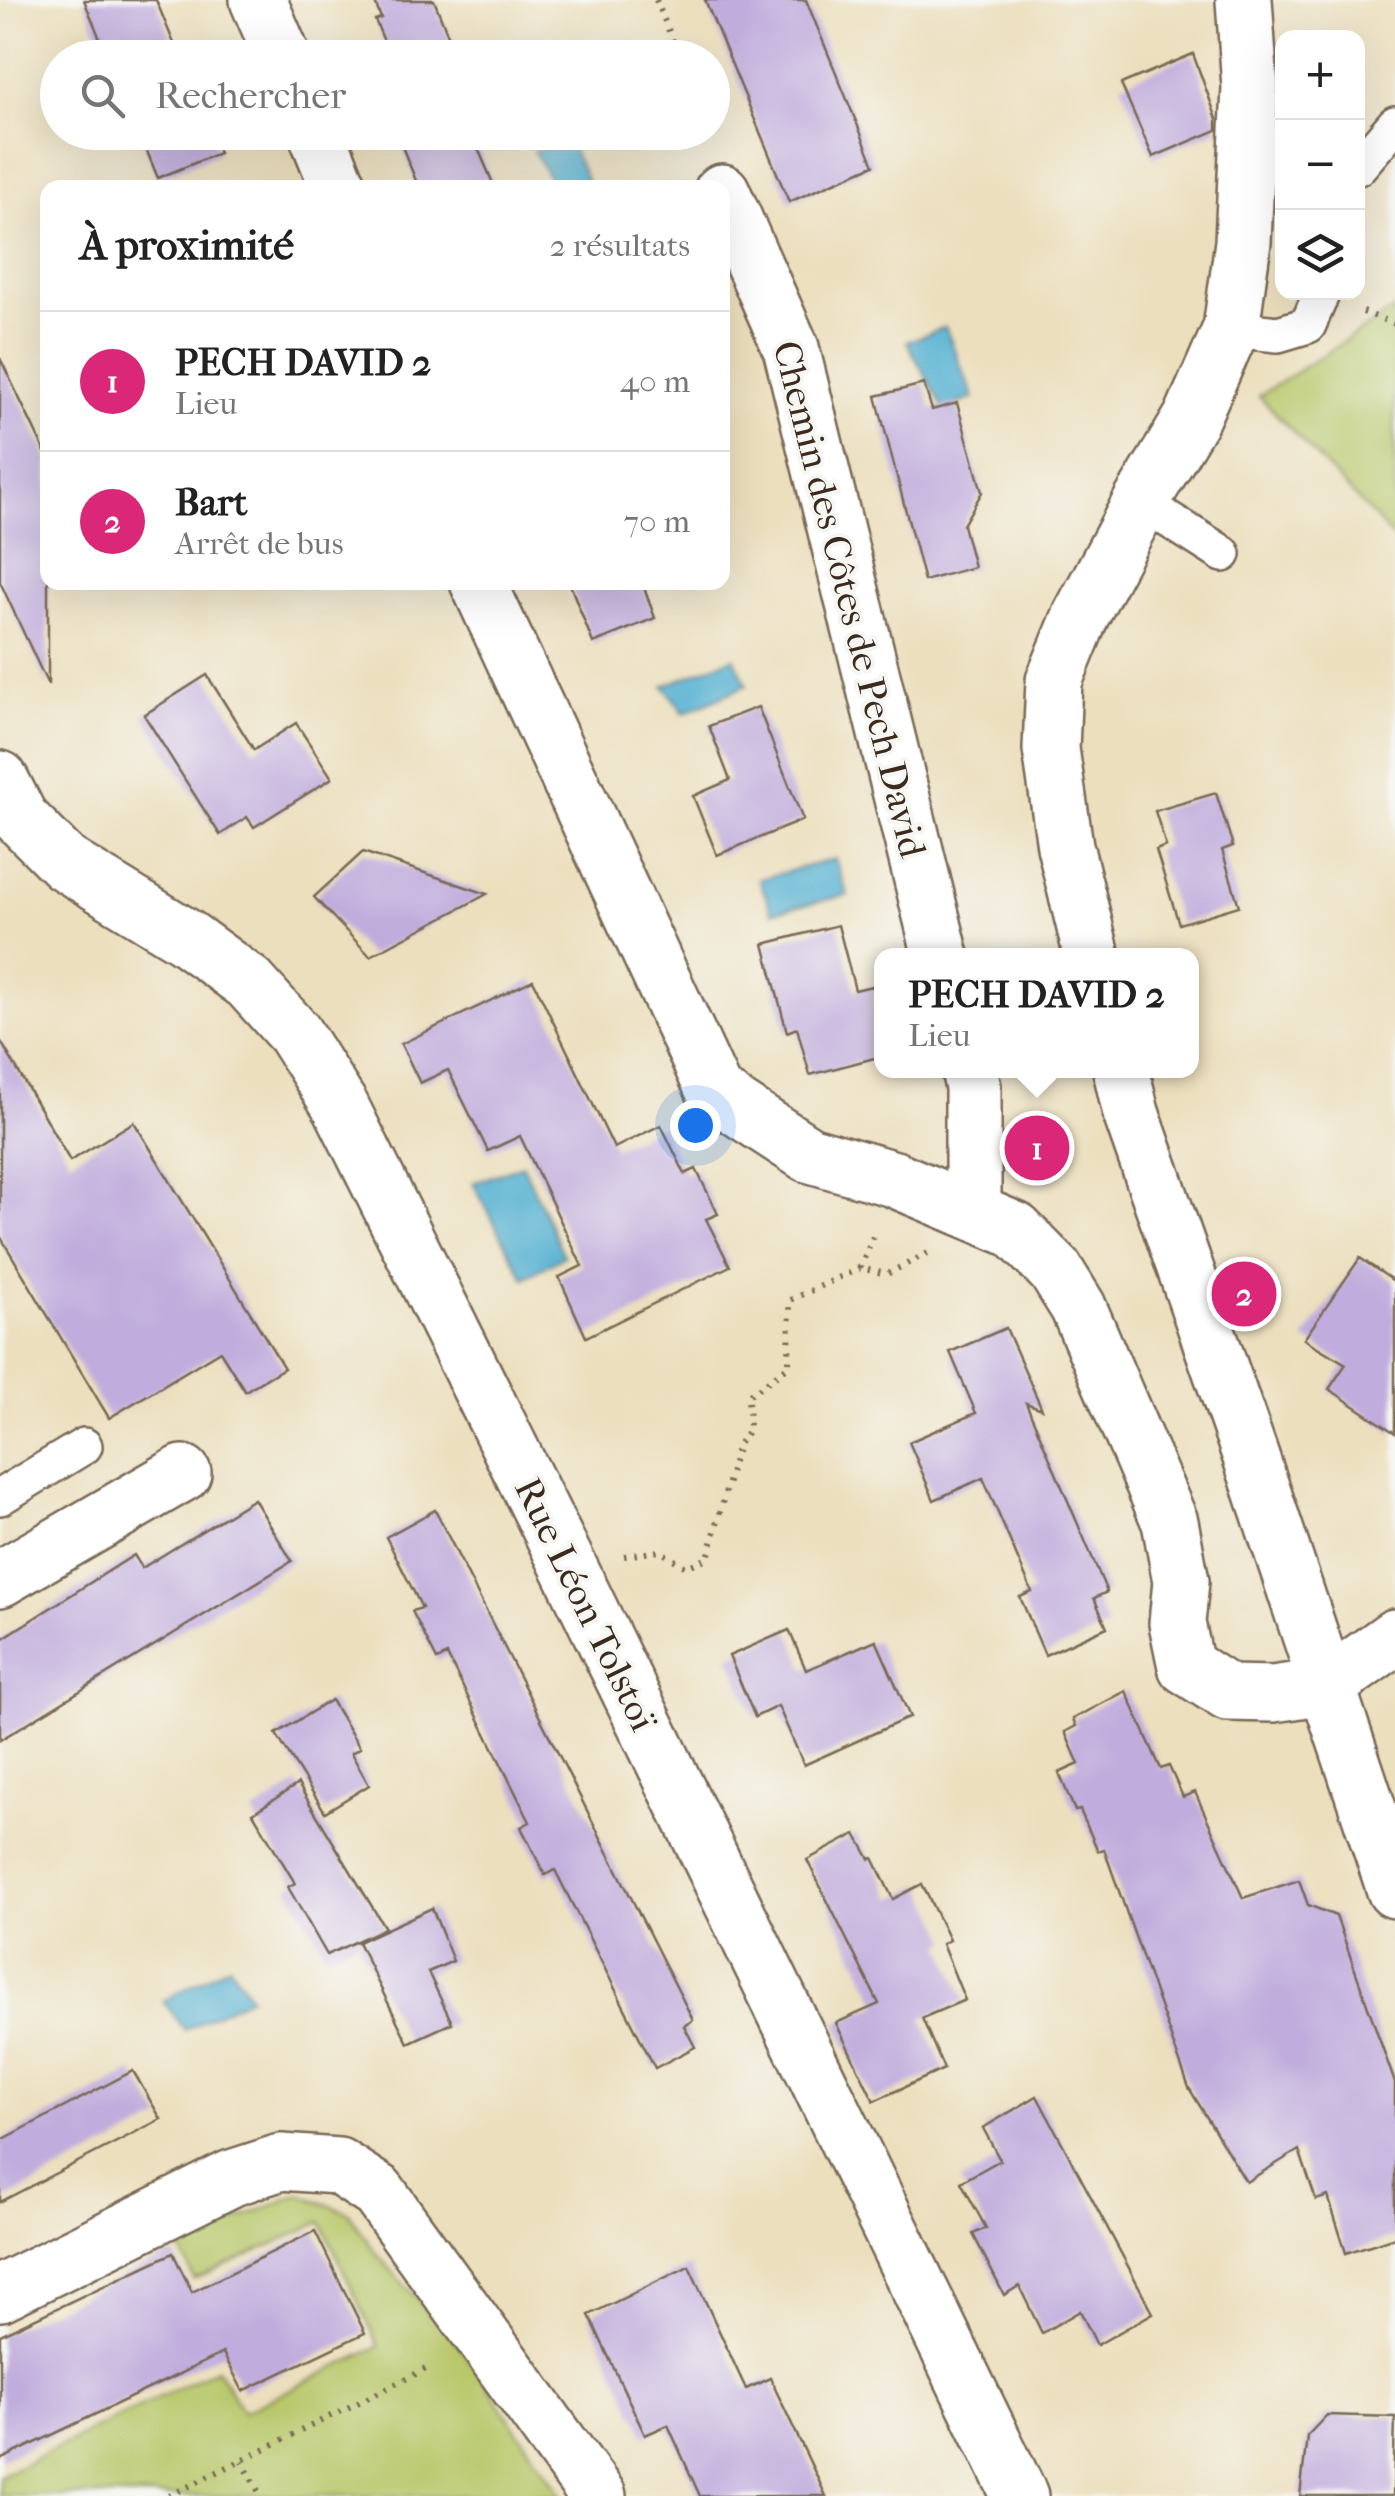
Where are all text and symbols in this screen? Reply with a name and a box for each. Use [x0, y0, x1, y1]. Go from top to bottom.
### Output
map controls [1275, 30, 1365, 300]
button: + [1275, 30, 1365, 120]
search box [40, 40, 730, 150]
icon: search [75, 68, 130, 123]
text: Rechercher [155, 73, 346, 118]
button: − [1275, 120, 1365, 210]
button: layers [1275, 210, 1365, 300]
text: À proximité [80, 221, 294, 270]
text: 2 résultats [549, 227, 690, 264]
street label: Chemin des Côtes de Pech David [763, 336, 936, 862]
text: PECH DAVID 2 [175, 340, 431, 385]
text: 1 [107, 363, 118, 400]
text: 40 m [620, 363, 690, 400]
text: Lieu [175, 385, 237, 422]
text: Bart [175, 480, 247, 525]
text: 2 [104, 503, 121, 540]
text: 70 m [624, 503, 690, 540]
text: Arrêt de bus [175, 525, 343, 562]
popup [874, 948, 1199, 1078]
text: PECH DAVID 2 [908, 972, 1165, 1017]
text: Lieu [908, 1017, 971, 1054]
your location [670, 1100, 721, 1151]
pin: 1 [1004, 1110, 1070, 1186]
pin: 2 [1212, 1256, 1276, 1332]
street label: Rue Léon Tolstoï [505, 1470, 667, 1739]

